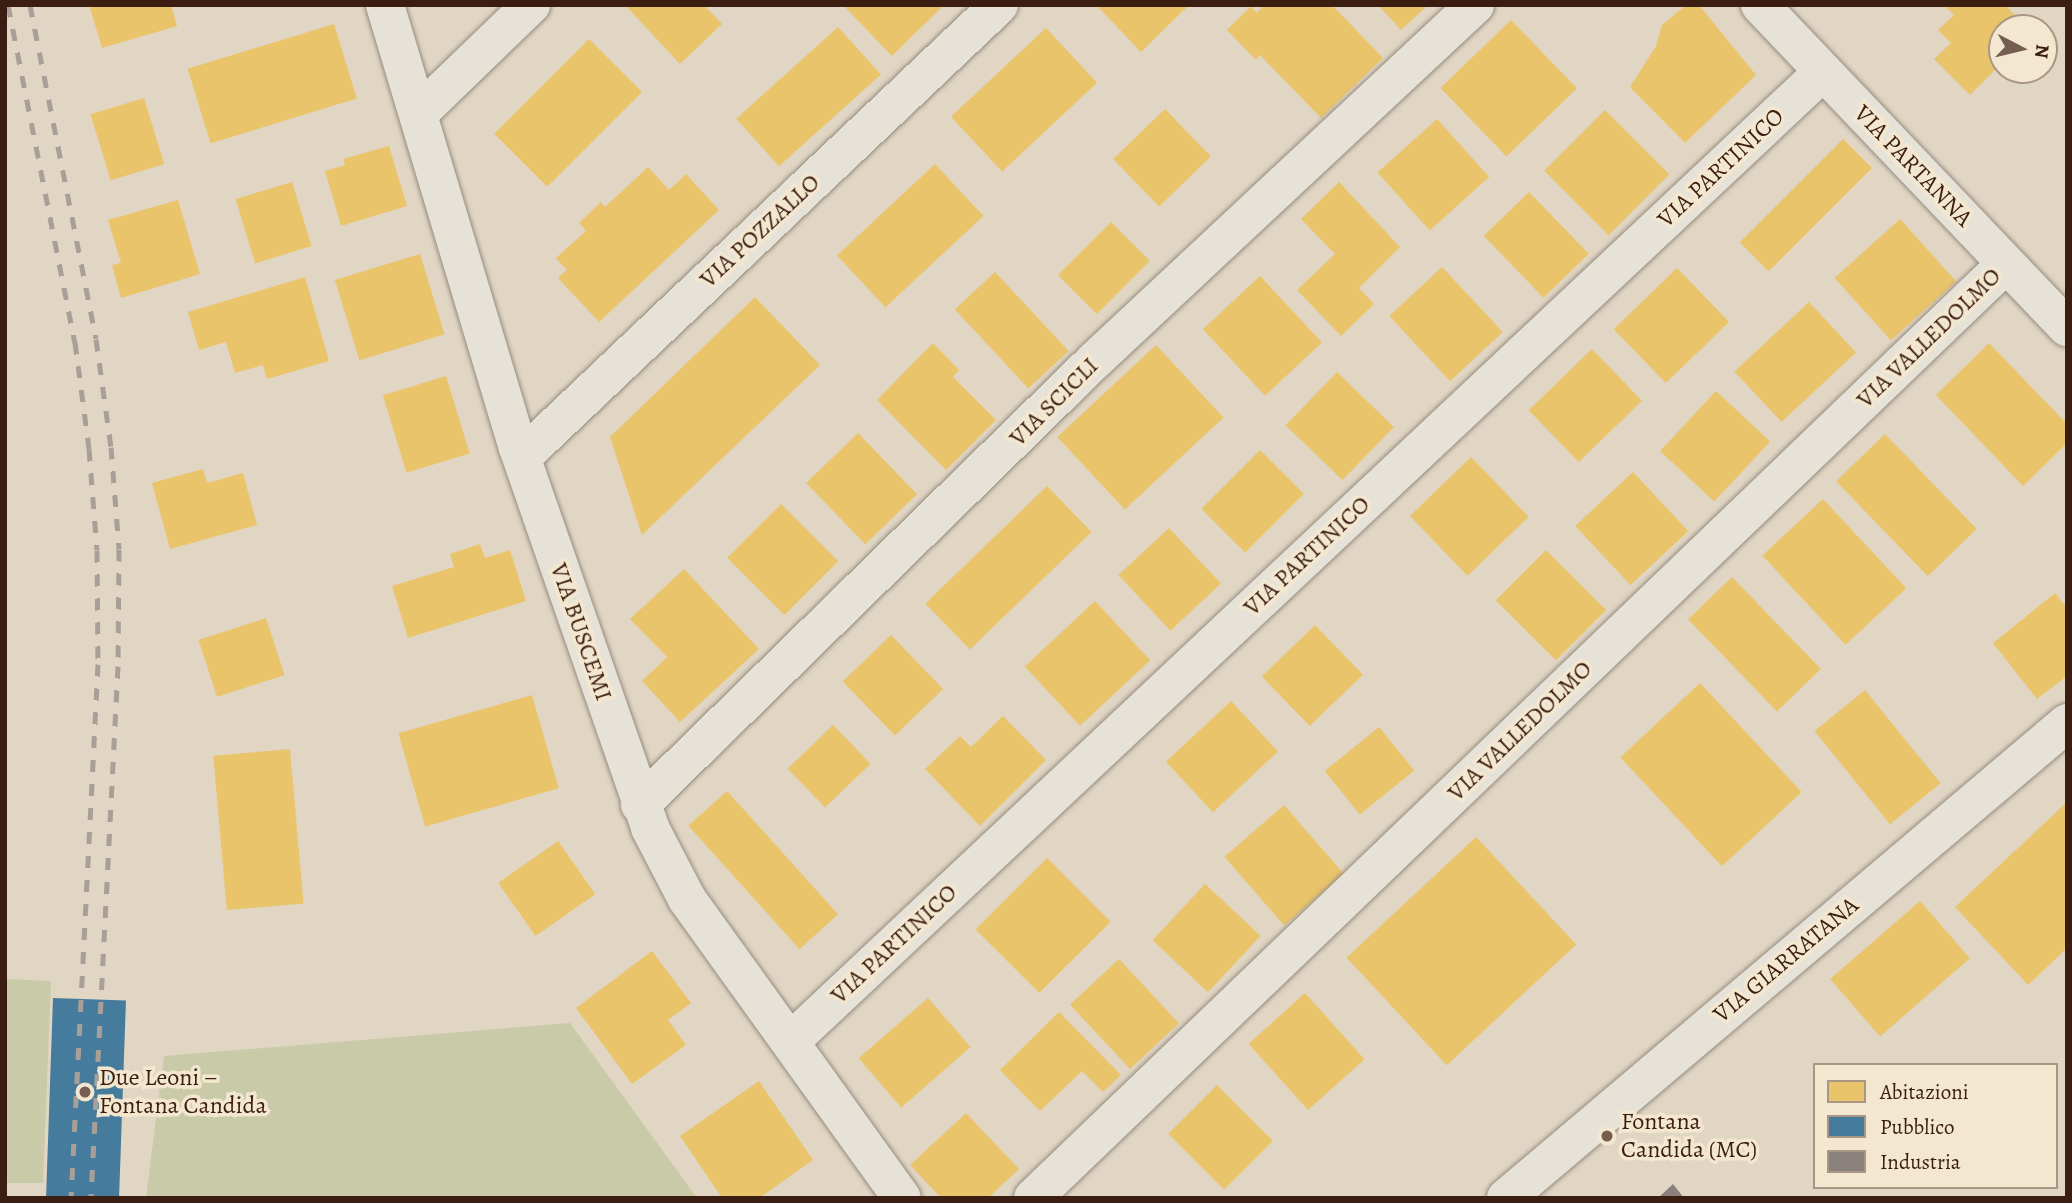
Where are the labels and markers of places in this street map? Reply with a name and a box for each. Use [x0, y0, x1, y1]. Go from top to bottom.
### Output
place label: Due Leoni – Fontana Candida [99, 1064, 267, 1120]
marker: Due Leoni – Fontana Candida [77, 1084, 93, 1100]
place label: Fontana Candida (MC) [1621, 1108, 1757, 1164]
marker: Fontana Candida (MC) [1599, 1128, 1615, 1144]

